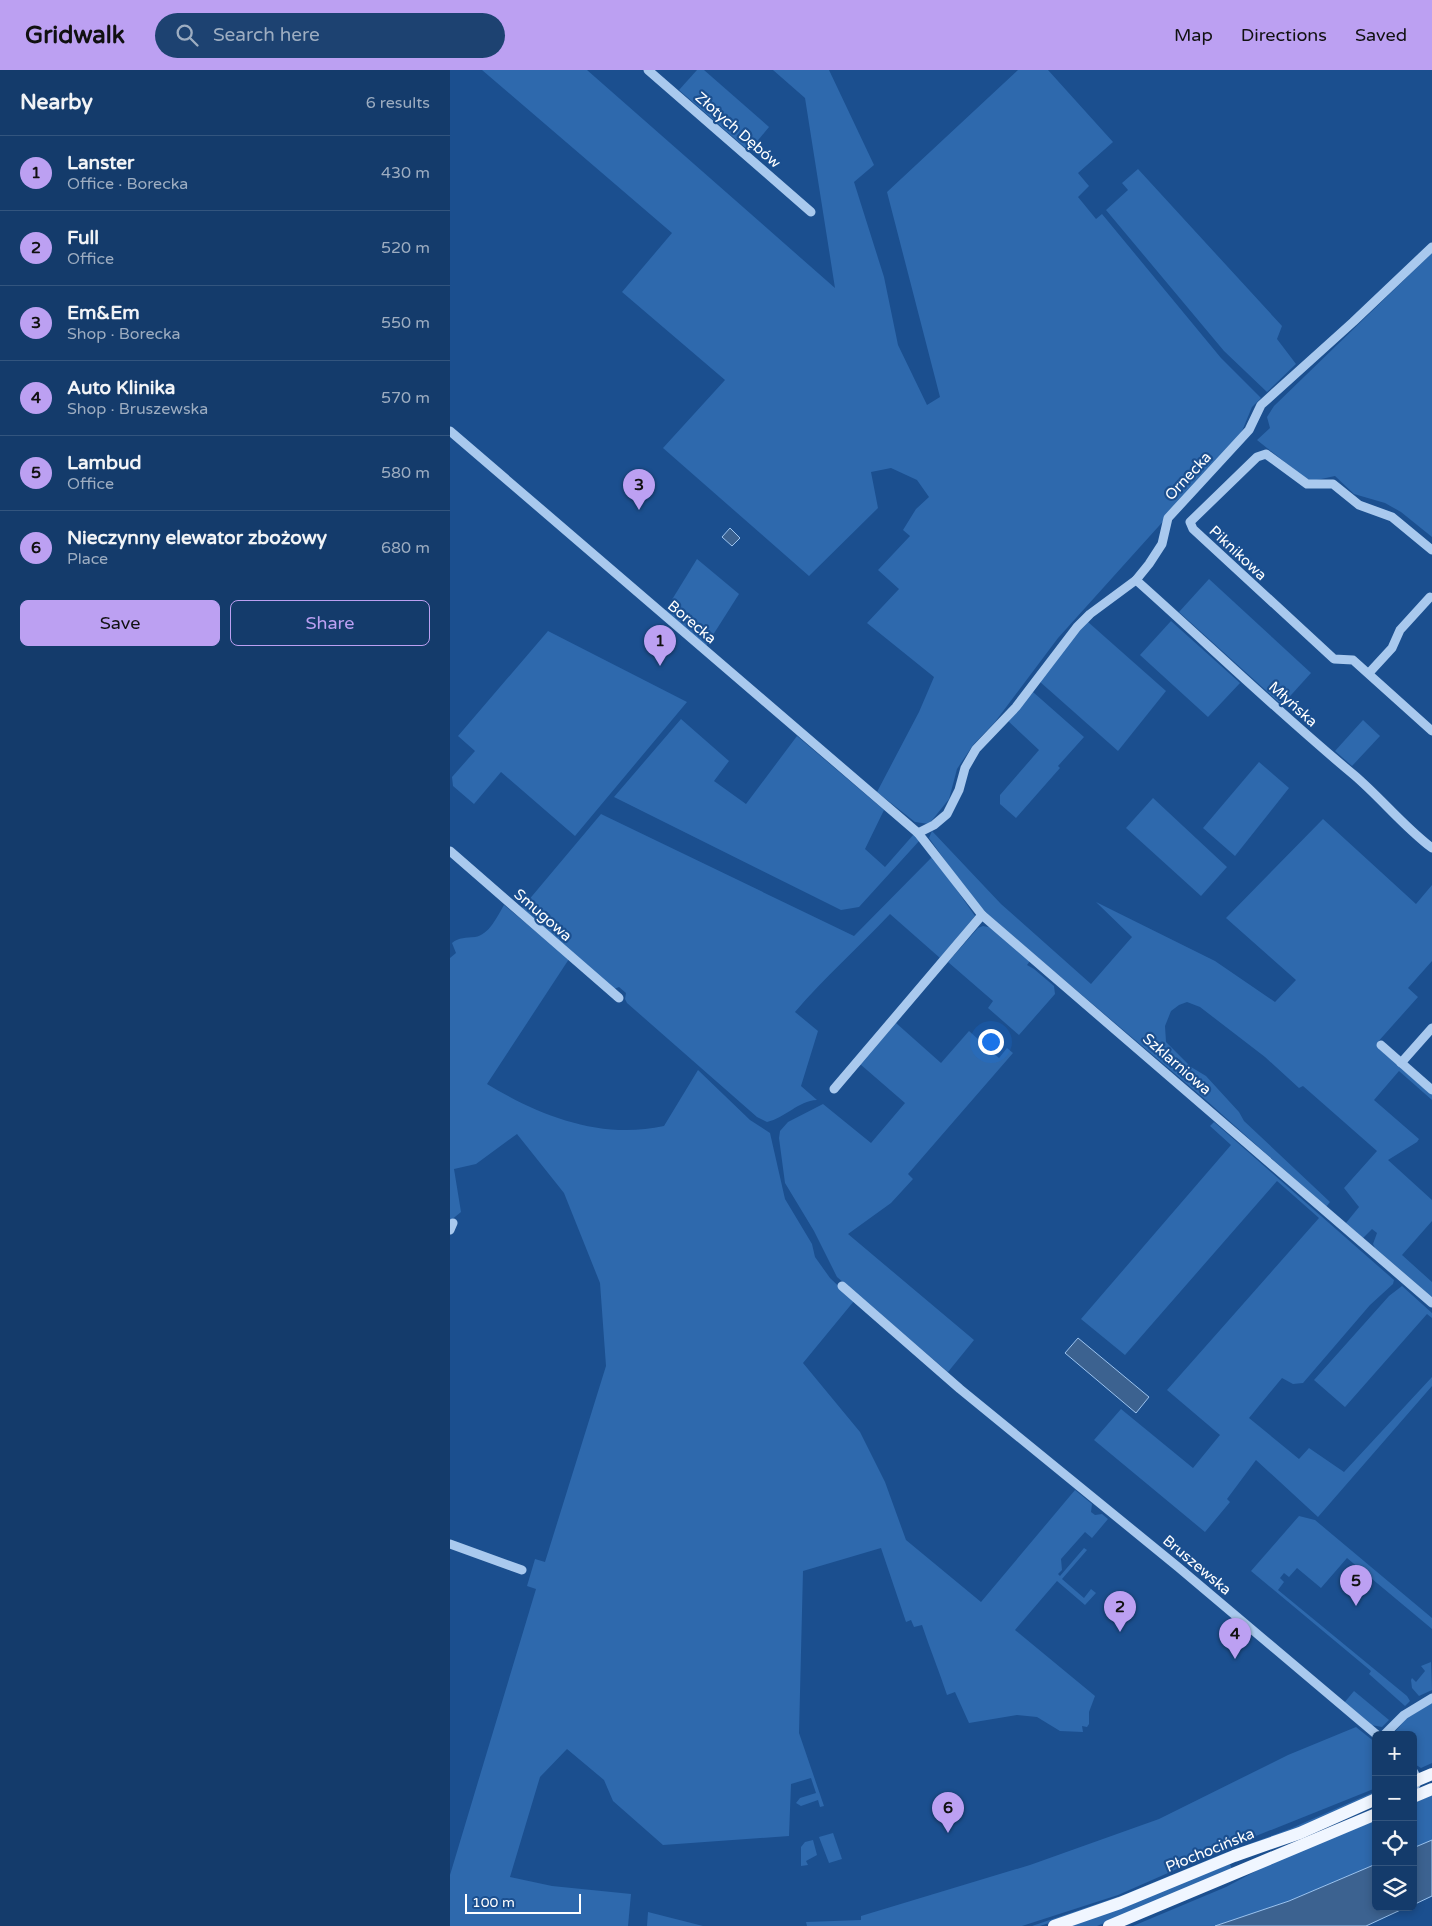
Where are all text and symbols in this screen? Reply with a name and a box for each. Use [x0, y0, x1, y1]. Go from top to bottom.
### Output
search box [155, 13, 505, 58]
text: Gridwalk [25, 21, 125, 50]
icon: search [173, 21, 201, 49]
text: Search here [213, 24, 320, 46]
text: Map [1174, 24, 1213, 46]
text: Directions [1241, 24, 1327, 46]
text: Saved [1355, 24, 1407, 46]
street label: Złotych Dębów [692, 88, 784, 172]
text: Nearby [20, 90, 93, 115]
text: 6 results [366, 93, 430, 113]
text: Lanster [67, 152, 134, 174]
text: 1 [31, 163, 41, 183]
text: 430 m [381, 163, 430, 183]
text: Office · Borecka [67, 174, 188, 194]
text: Full [67, 227, 99, 249]
text: 2 [31, 238, 41, 258]
text: 520 m [381, 238, 430, 258]
text: Office [67, 249, 114, 269]
text: Em&Em [67, 302, 140, 324]
text: 3 [31, 313, 41, 333]
text: 550 m [381, 313, 430, 333]
text: Shop · Borecka [67, 324, 181, 344]
text: Auto Klinika [67, 377, 175, 399]
text: 4 [31, 388, 41, 408]
text: 570 m [381, 388, 430, 408]
text: Shop · Bruszewska [67, 399, 208, 419]
street label: Ornecka [1161, 448, 1215, 504]
text: Lambud [67, 452, 142, 474]
text: 5 [31, 463, 41, 483]
text: 580 m [381, 463, 430, 483]
pin: 3 [623, 469, 655, 510]
text: Office [67, 474, 114, 494]
street label: Piknikowa [1206, 522, 1270, 584]
text: Nieczynny elewator zbożowy [67, 527, 327, 549]
text: 6 [31, 538, 41, 558]
text: 680 m [381, 538, 430, 558]
text: Place [67, 549, 108, 569]
street label: Borecka [664, 596, 720, 648]
button: Save [20, 600, 220, 646]
button: Share [230, 600, 430, 646]
pin: 1 [644, 625, 676, 666]
street label: Młyńska [1265, 677, 1321, 731]
street label: Smugowa [510, 885, 576, 945]
your location [978, 1029, 1004, 1055]
street label: Szklarniowa [1139, 1029, 1215, 1099]
street label: Bruszewska [1159, 1531, 1235, 1599]
pin: 5 [1340, 1565, 1372, 1606]
pin: 2 [1104, 1591, 1136, 1632]
pin: 4 [1219, 1618, 1251, 1659]
map controls [1372, 1731, 1417, 1911]
button: + [1372, 1731, 1417, 1776]
button: − [1372, 1776, 1417, 1821]
pin: 6 [932, 1792, 964, 1833]
button: locate [1372, 1821, 1417, 1866]
street label: Płochocińska [1163, 1824, 1257, 1876]
button: layers [1372, 1866, 1417, 1911]
scale bar [465, 1891, 581, 1914]
text: 100 m [472, 1894, 515, 1911]

